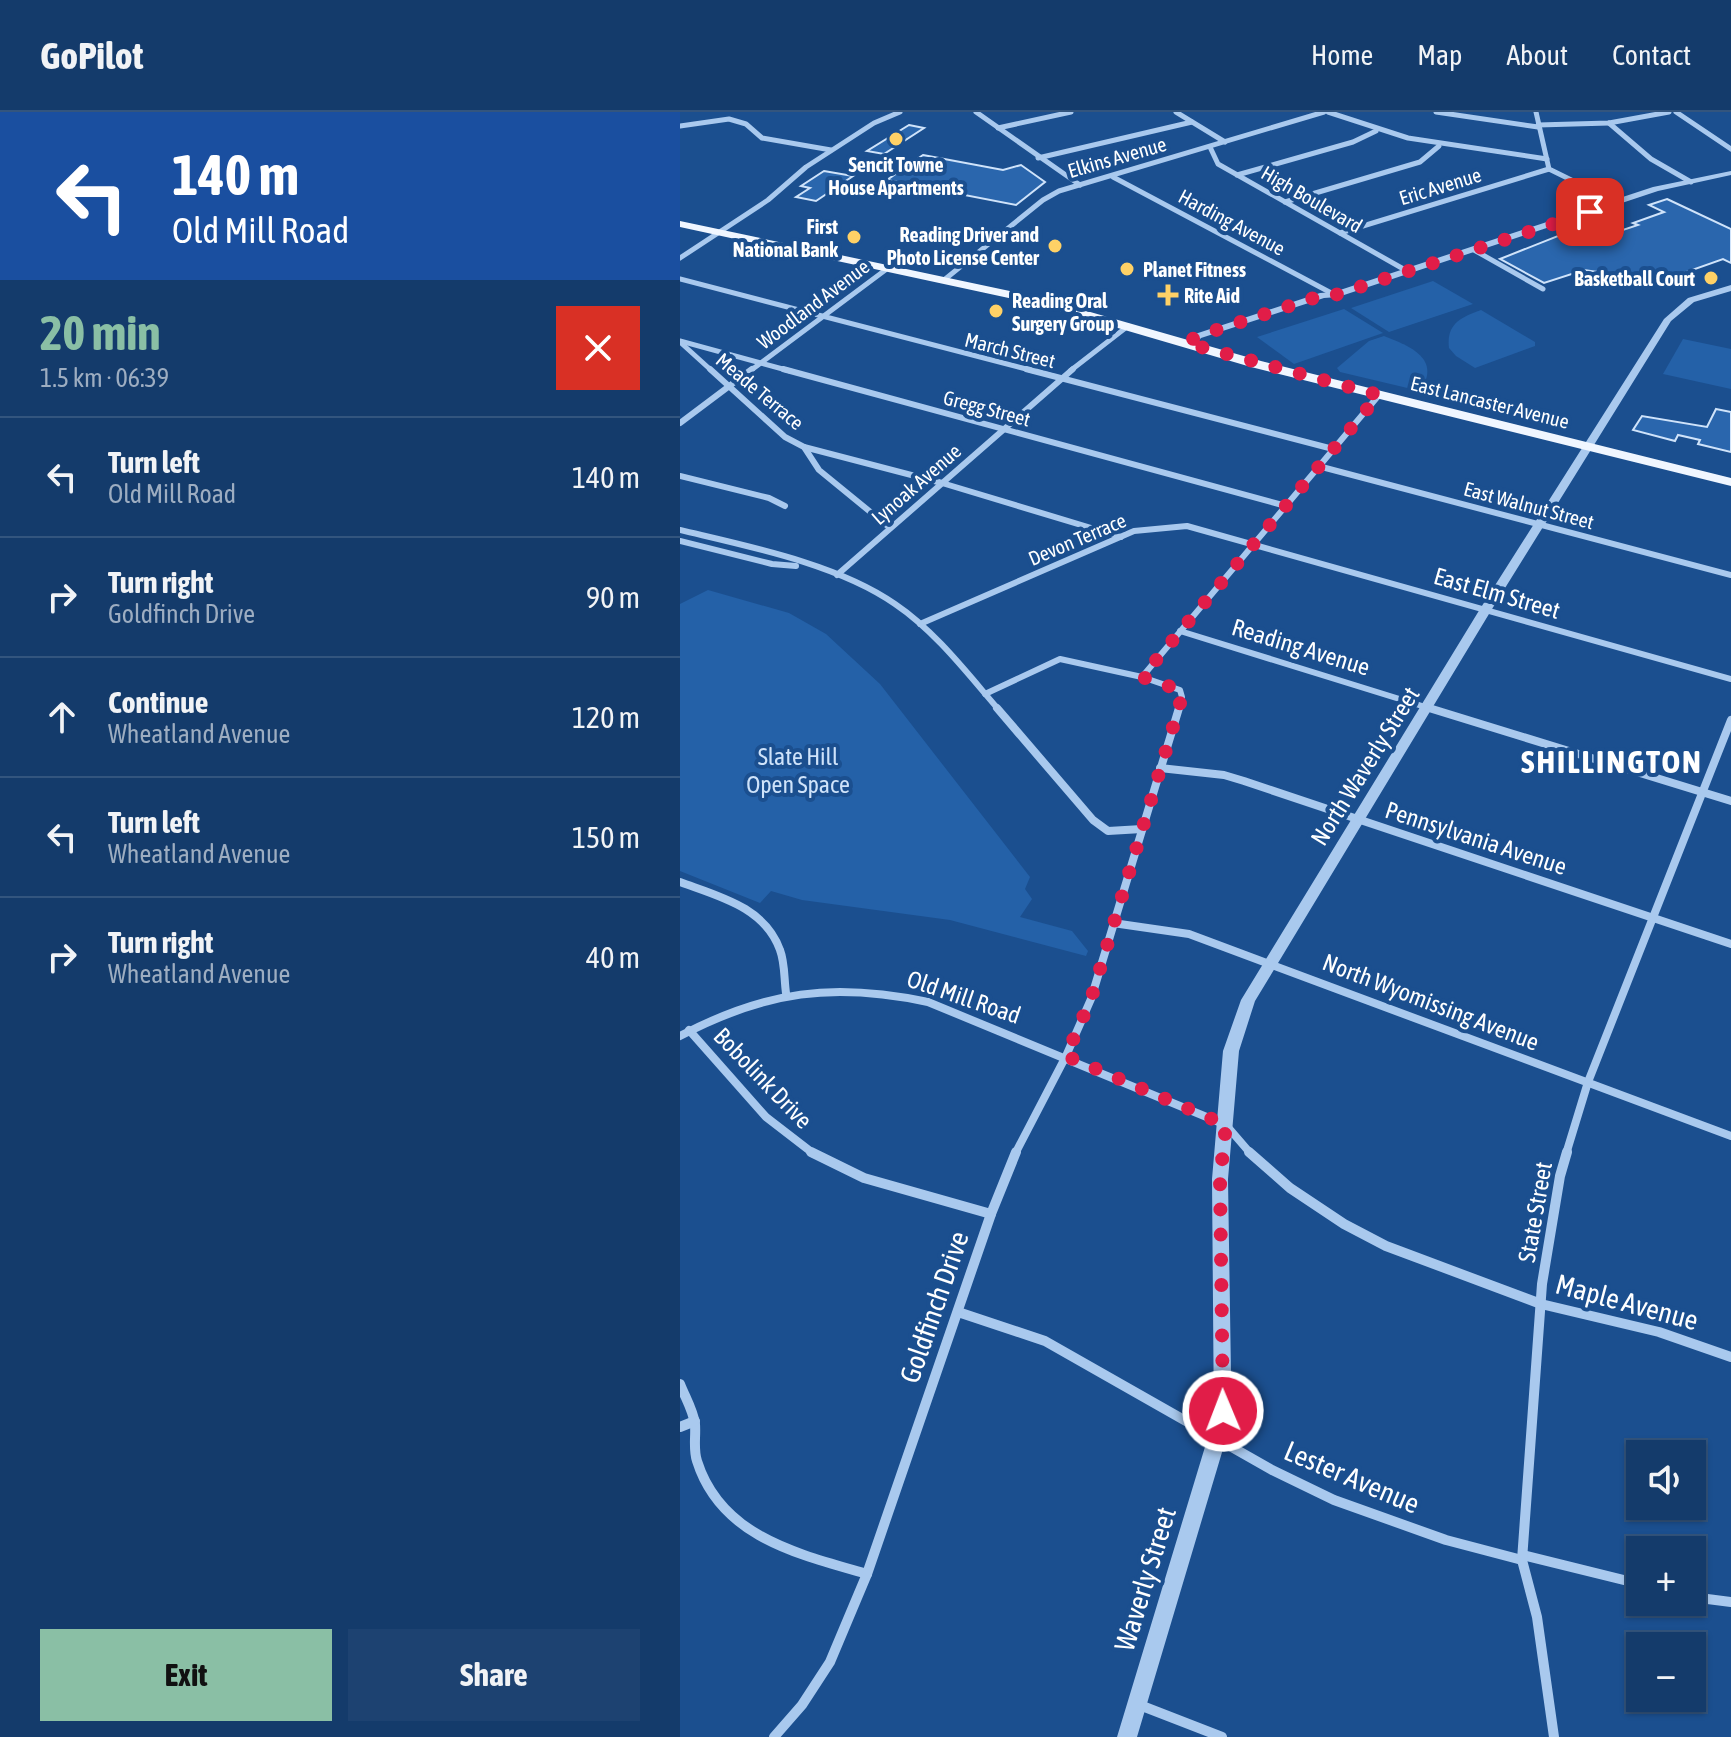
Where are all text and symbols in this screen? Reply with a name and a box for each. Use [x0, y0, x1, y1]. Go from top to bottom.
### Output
text: GoPilot [40, 34, 143, 77]
text: Home [1311, 39, 1373, 71]
text: Map [1417, 39, 1462, 71]
text: About [1506, 39, 1568, 71]
text: Contact [1612, 39, 1691, 71]
marker: Sencit Towne House Apartments [887, 130, 905, 148]
street label: Elkins Avenue [1065, 132, 1169, 182]
text: 140 m [172, 143, 299, 207]
icon: left [40, 144, 144, 248]
place label: Sencit Towne House Apartments [828, 153, 964, 199]
street label: High Boulevard [1258, 161, 1366, 237]
street label: Eric Avenue [1396, 163, 1484, 209]
pin [1556, 178, 1624, 246]
street label: Harding Avenue [1175, 184, 1289, 260]
icon: arrive [1568, 190, 1612, 234]
text: Old Mill Road [172, 209, 349, 251]
place label: First National Bank [733, 215, 838, 261]
place label: Reading Driver and Photo License Center [887, 223, 1040, 269]
marker: First National Bank [845, 228, 863, 246]
marker: Reading Driver and Photo License Center [1046, 237, 1064, 255]
street label: Woodland Avenue [753, 254, 873, 354]
place label: Planet Fitness [1143, 258, 1246, 281]
marker: Planet Fitness [1118, 260, 1136, 278]
place label: Basketball Court [1574, 267, 1695, 290]
marker: Basketball Court [1702, 269, 1720, 287]
place label: Rite Aid [1184, 284, 1240, 307]
marker: Rite Aid [1159, 286, 1177, 304]
place label: Reading Oral Surgery Group [1012, 289, 1115, 335]
marker: Reading Oral Surgery Group [987, 302, 1005, 320]
text: 20 min [40, 305, 161, 360]
button: close [556, 306, 640, 390]
street label: March Street [962, 328, 1058, 372]
street label: Meade Terrace [712, 348, 808, 434]
text: 1.5 km · 06:39 [40, 363, 169, 393]
street label: East Lancaster Avenue [1408, 371, 1572, 433]
street label: Gregg Street [941, 385, 1033, 431]
street label: Lynoak Avenue [867, 439, 965, 529]
text: Turn left [108, 445, 200, 479]
icon: left [40, 455, 84, 499]
text: 140 m [572, 460, 640, 494]
street label: East Walnut Street [1461, 477, 1597, 533]
text: Old Mill Road [108, 479, 236, 509]
street label: Devon Terrace [1025, 508, 1129, 570]
street label: East Elm Street [1431, 562, 1563, 624]
text: Turn right [108, 565, 214, 599]
icon: right [40, 575, 84, 619]
text: 90 m [586, 580, 640, 614]
text: Goldfinch Drive [108, 599, 255, 629]
street label: Reading Avenue [1229, 613, 1373, 681]
street label: North Waverly Street [1305, 682, 1425, 850]
text: Continue [108, 685, 208, 719]
icon: ahead [40, 695, 84, 739]
text: 120 m [572, 700, 640, 734]
text: Wheatland Avenue [108, 719, 290, 749]
park label: Slate Hill Open Space [746, 743, 850, 798]
district label: SHILLINGTON [1521, 743, 1703, 780]
street label: Pennsylvania Avenue [1382, 796, 1570, 880]
text: Turn left [108, 805, 200, 839]
icon: left [40, 815, 84, 859]
text: 150 m [572, 820, 640, 854]
text: Wheatland Avenue [108, 839, 290, 869]
text: Turn right [108, 925, 214, 959]
icon: right [40, 935, 84, 979]
text: 40 m [586, 940, 640, 974]
street label: North Wyomissing Avenue [1319, 948, 1543, 1056]
text: Wheatland Avenue [108, 959, 290, 989]
street label: Old Mill Road [904, 965, 1024, 1029]
street label: Bobolink Drive [708, 1022, 818, 1134]
street label: State Street [1513, 1160, 1557, 1264]
street label: Goldfinch Drive [893, 1227, 975, 1387]
street label: Maple Avenue [1552, 1268, 1702, 1336]
position arrow [1181, 1369, 1265, 1453]
street label: Lester Avenue [1280, 1434, 1424, 1520]
map controls [1626, 1440, 1706, 1712]
button: sound [1626, 1440, 1706, 1520]
street label: Waverly Street [1108, 1503, 1182, 1655]
button: + [1626, 1536, 1706, 1616]
button: Exit [40, 1629, 332, 1721]
button: Share [348, 1629, 640, 1721]
button: − [1626, 1632, 1706, 1712]

